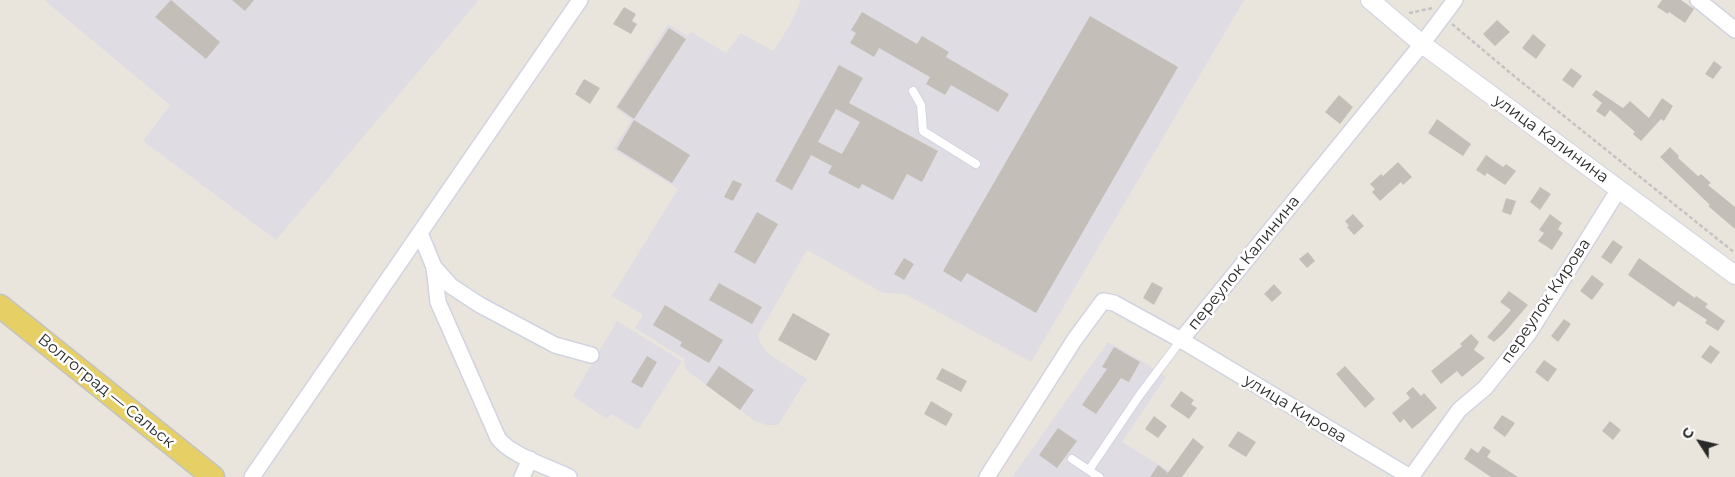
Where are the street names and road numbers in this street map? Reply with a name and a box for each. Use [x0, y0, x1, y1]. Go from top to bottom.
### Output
street label: улица Калинина [1490, 91, 1612, 187]
street label: переулок Калинина [1184, 192, 1304, 334]
street label: переулок Кирова [1497, 235, 1595, 367]
street label: Волгоград — Сальск [34, 330, 178, 452]
street label: улица Кирова [1240, 371, 1350, 447]

